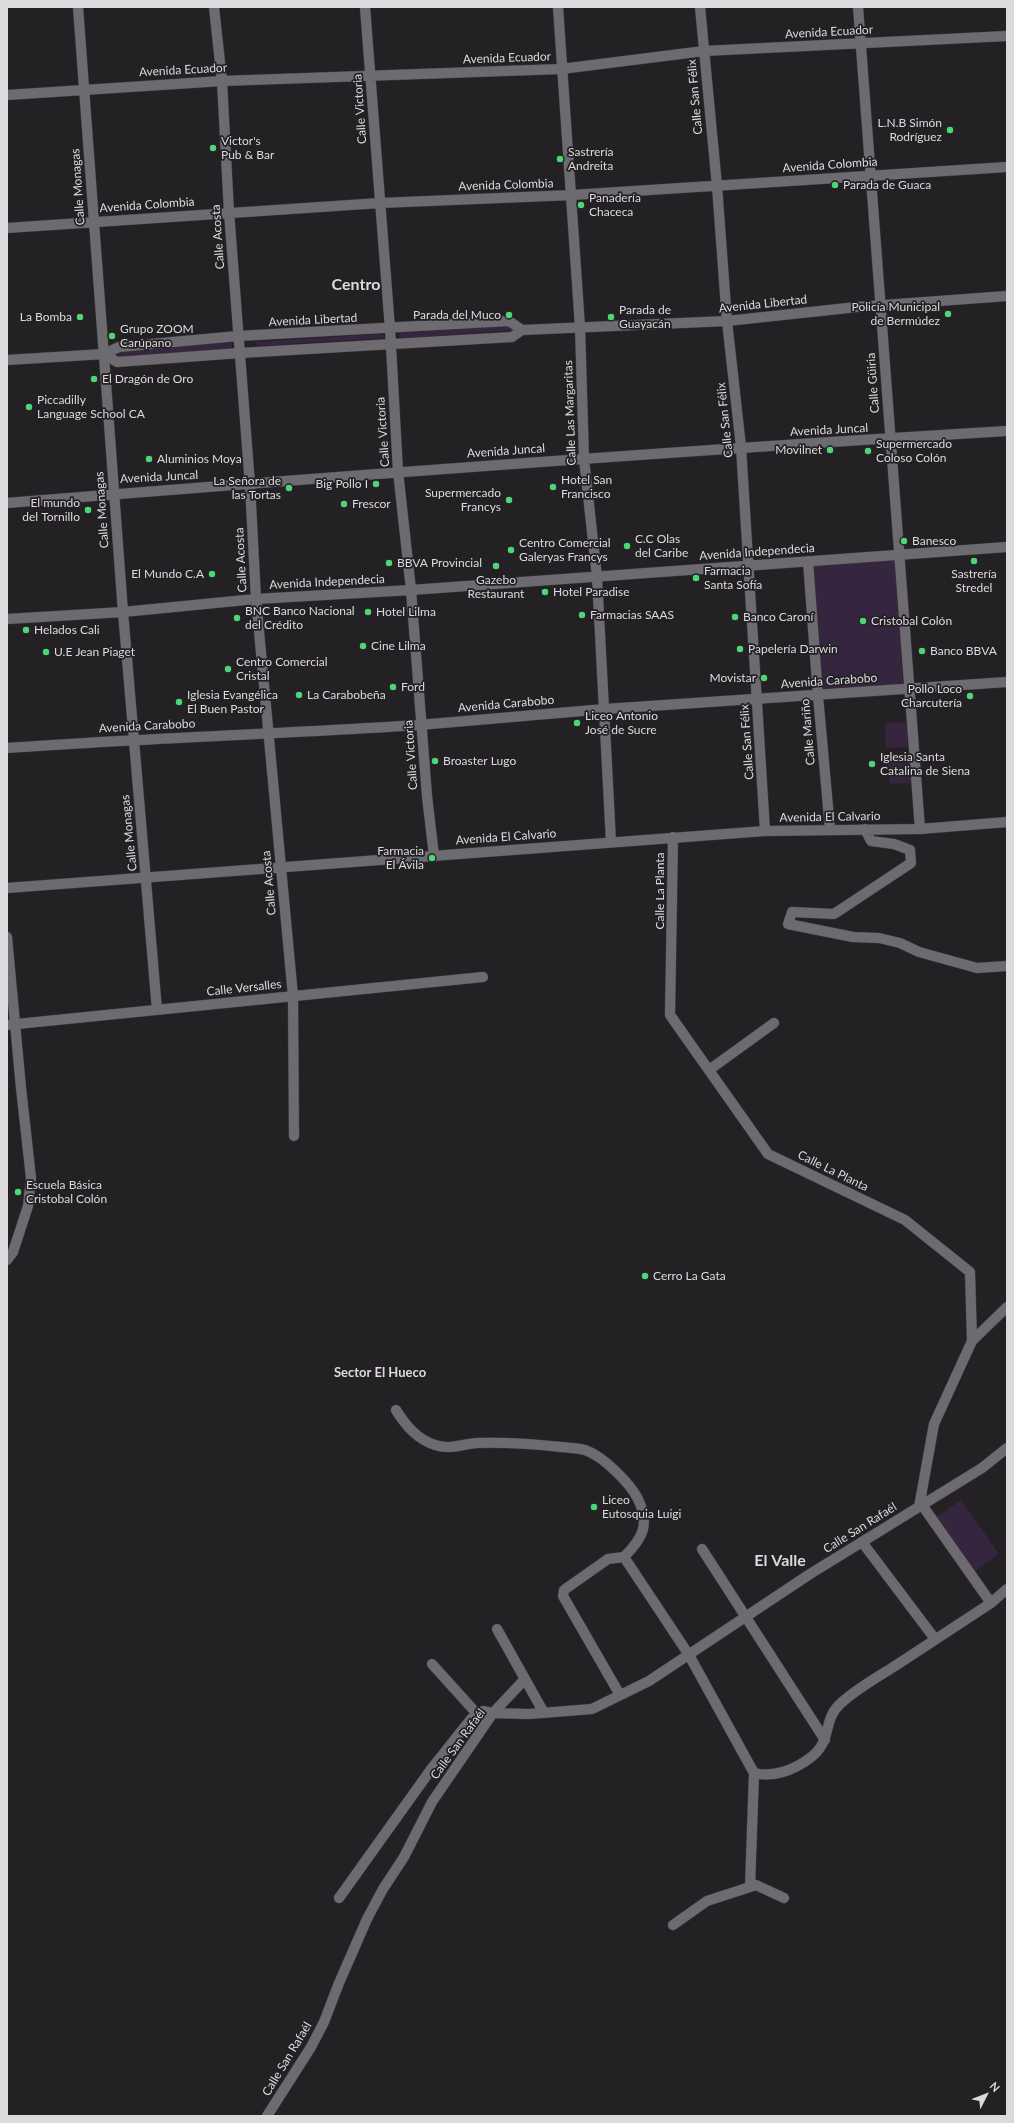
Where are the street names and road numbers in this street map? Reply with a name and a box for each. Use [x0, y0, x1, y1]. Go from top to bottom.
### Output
street label: Avenida Ecuador [785, 23, 873, 41]
street label: Avenida Ecuador [463, 49, 551, 67]
street label: Calle San Félix [685, 59, 705, 135]
street label: Avenida Ecuador [139, 61, 227, 79]
street label: Calle Victoria [350, 74, 370, 144]
street label: Calle Monagas [68, 148, 88, 226]
street label: Avenida Colombia [782, 155, 878, 175]
street label: Avenida Colombia [458, 176, 554, 194]
street label: Avenida Colombia [99, 195, 195, 215]
street label: Calle Acosta [209, 204, 227, 270]
street label: Avenida Libertad [718, 292, 808, 316]
street label: Avenida Libertad [268, 310, 358, 330]
street label: Calle Güiria [864, 352, 882, 414]
street label: Calle Las Margaritas [561, 360, 579, 466]
street label: Calle San Félix [714, 382, 736, 458]
street label: Calle Victoria [373, 397, 393, 467]
street label: Avenida Juncal [790, 421, 868, 439]
street label: Avenida Juncal [467, 441, 545, 461]
street label: Avenida Juncal [120, 468, 198, 486]
street label: Calle Monagas [92, 471, 112, 549]
street label: Calle Acosta [232, 527, 250, 593]
street label: Avenida Independecia [699, 541, 815, 563]
street label: Avenida Independecia [269, 572, 385, 592]
street label: Avenida Carabobo [780, 670, 878, 692]
street label: Avenida Carabobo [457, 693, 555, 715]
street label: Calle Mariño [798, 698, 818, 766]
street label: Calle San Félix [737, 704, 757, 780]
street label: Avenida Carabobo [98, 716, 196, 736]
street label: Calle Victoria [401, 720, 421, 790]
street label: Calle Monagas [118, 794, 140, 872]
street label: Avenida El Calvario [779, 809, 881, 825]
street label: Avenida El Calvario [455, 826, 557, 848]
street label: Calle Acosta [259, 850, 279, 916]
street label: Calle La Planta [653, 852, 667, 930]
street label: Calle Versalles [206, 977, 282, 999]
street label: Calle La Planta [795, 1148, 871, 1194]
street label: Calle San Rafaél [821, 1500, 899, 1556]
street label: Calle San Rafaél [428, 1706, 488, 1782]
street label: Calle San Rafaél [259, 2019, 315, 2099]

